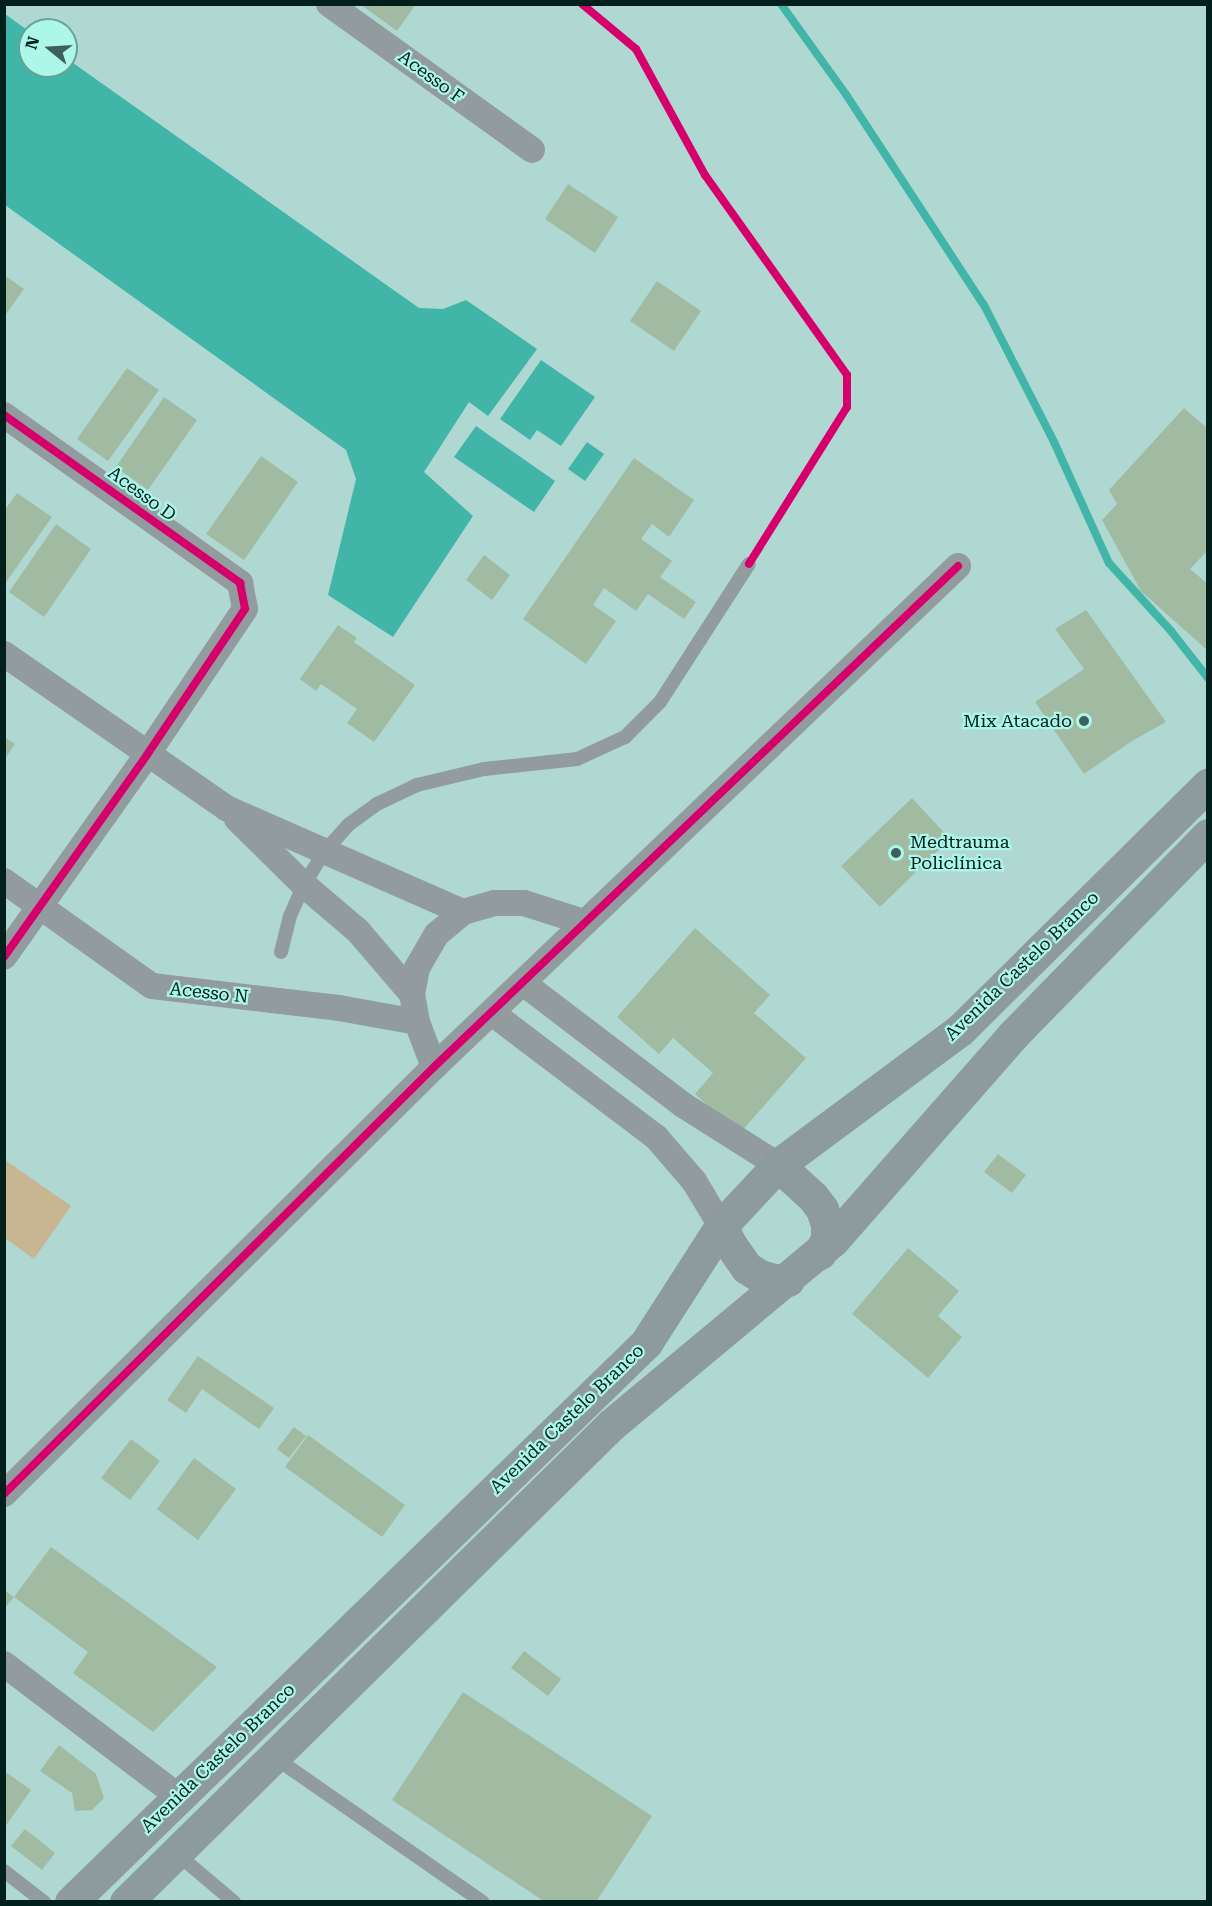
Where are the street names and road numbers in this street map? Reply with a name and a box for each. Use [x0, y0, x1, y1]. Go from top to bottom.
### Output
street label: Acesso F [394, 46, 468, 108]
street label: Acesso D [104, 462, 180, 526]
street label: Avenida Castelo Branco [941, 887, 1103, 1045]
street label: Acesso N [168, 978, 250, 1008]
street label: Avenida Castelo Branco [486, 1340, 648, 1498]
street label: Avenida Castelo Branco [137, 1679, 299, 1837]

